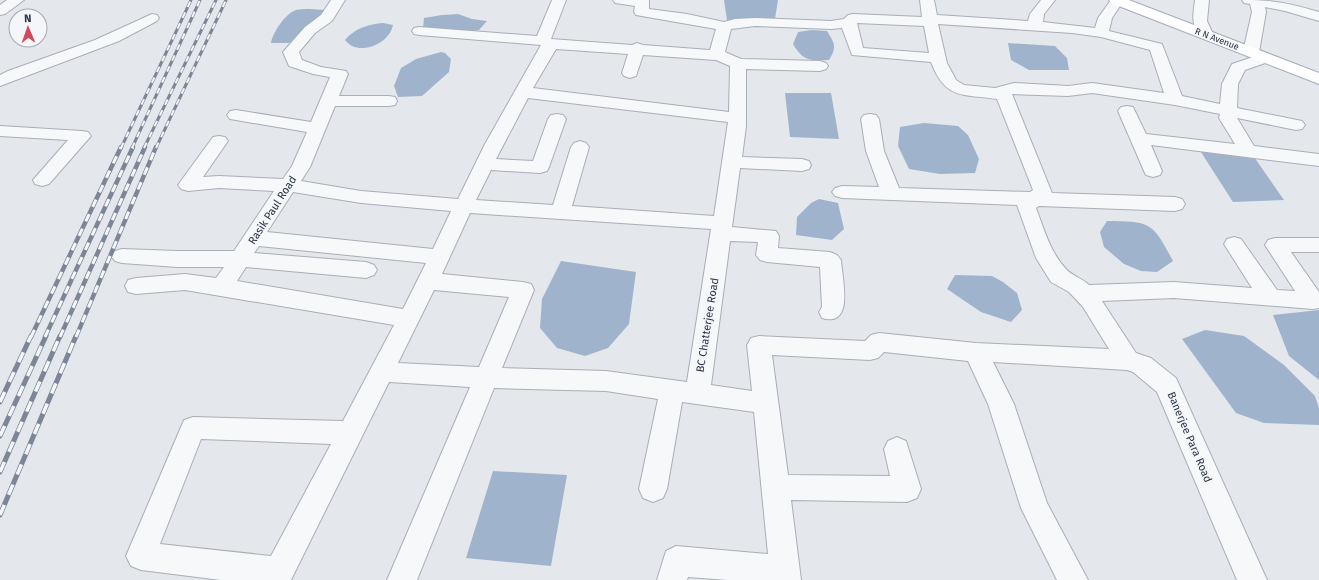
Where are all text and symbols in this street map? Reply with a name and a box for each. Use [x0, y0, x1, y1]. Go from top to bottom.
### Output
north arrow [8, 8, 48, 48]
text: N [24, 12, 32, 25]
street label: R N Avenue [1194, 26, 1240, 52]
street label: Rasik Paul Road [245, 174, 299, 247]
street label: BC Chatterjee Road [694, 277, 721, 373]
street label: Banerjee Para Road [1165, 390, 1215, 484]

